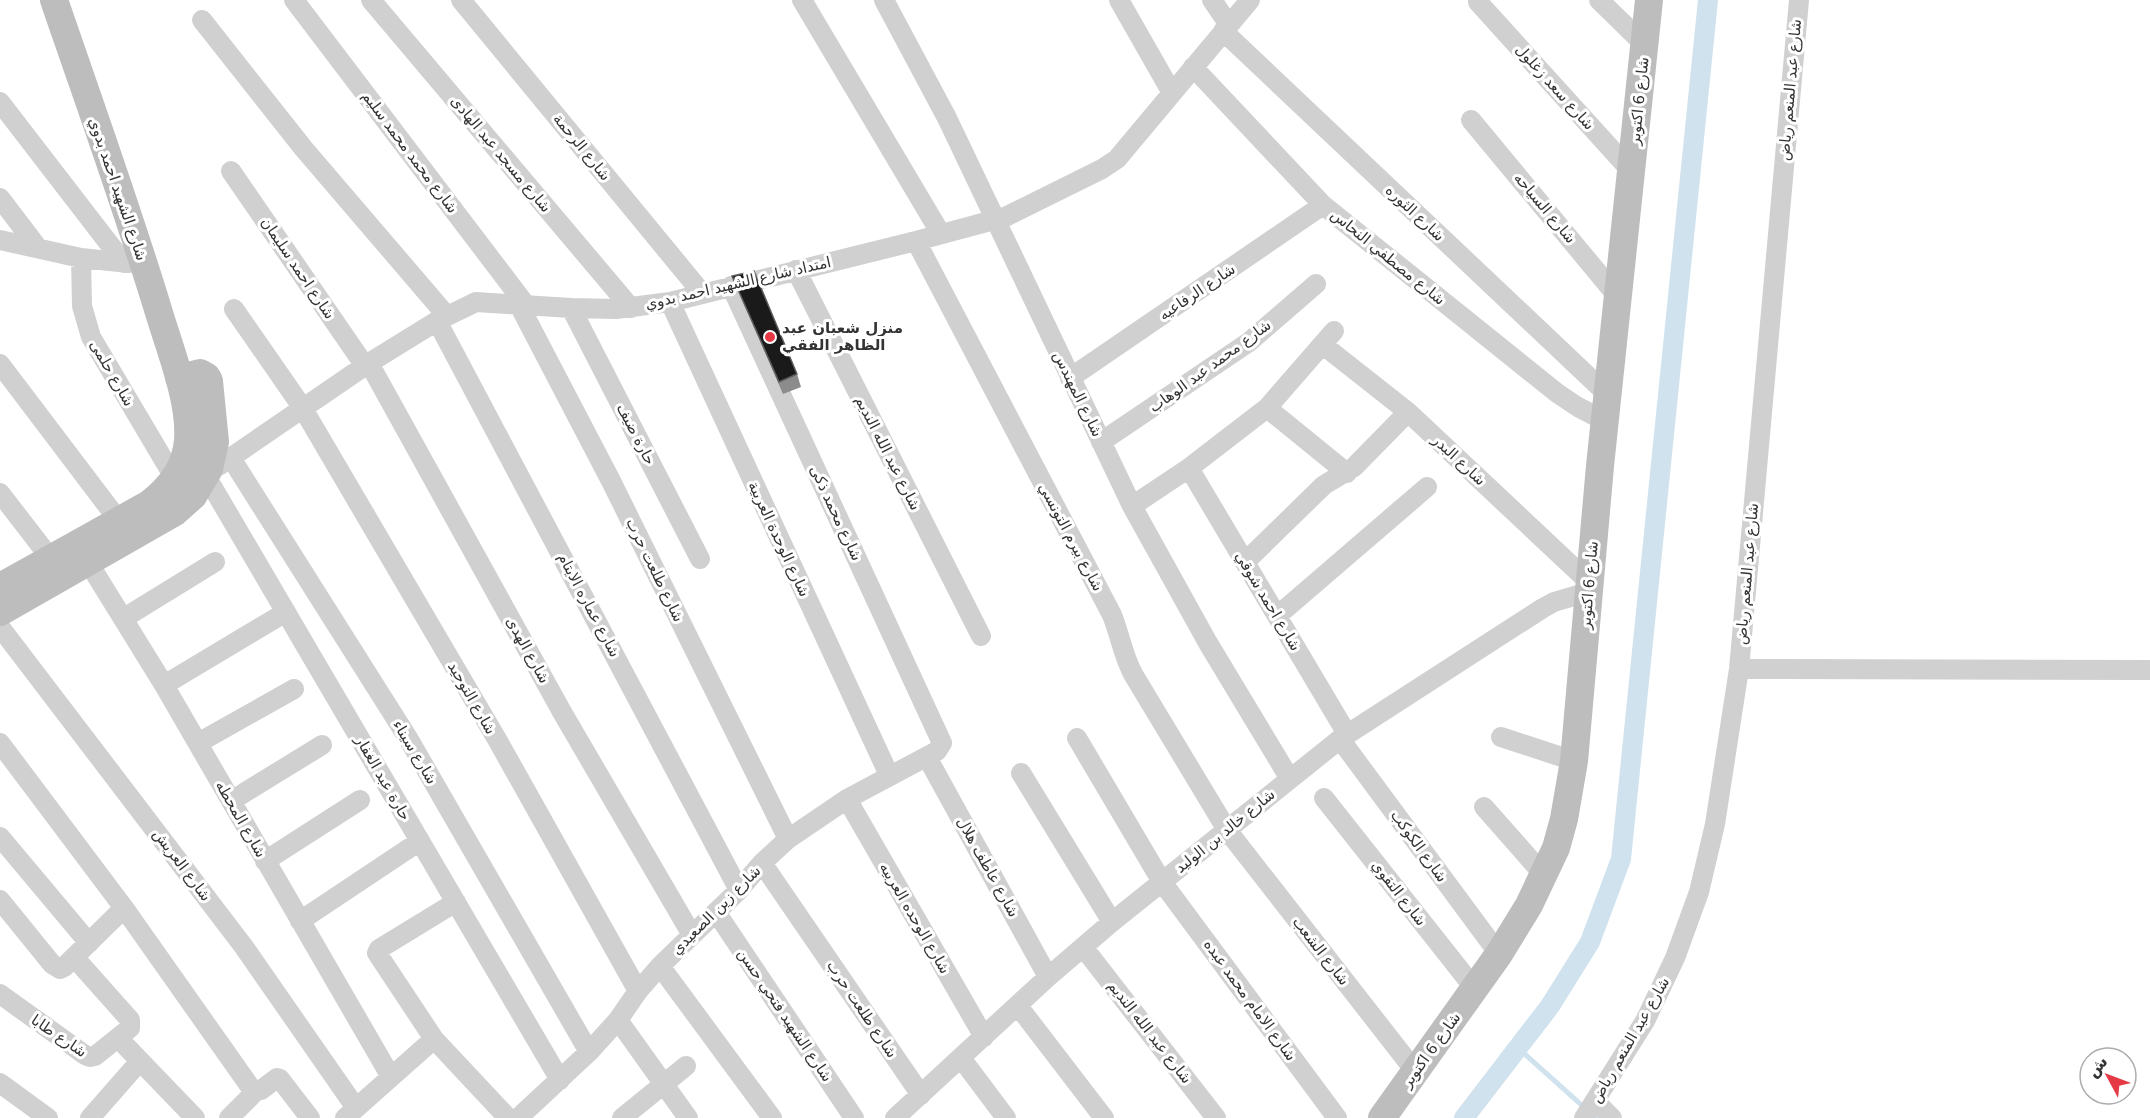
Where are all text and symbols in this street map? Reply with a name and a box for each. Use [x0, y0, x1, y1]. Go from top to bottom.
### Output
street label: شارع عبد المنعم رياض [1775, 18, 1805, 162]
street label: شارع سعد زغلول [1512, 40, 1598, 134]
street label: شارع 6 اكتوبر [1625, 56, 1653, 147]
street label: شارع محمد محمد سليم [358, 87, 462, 217]
street label: شارع مسجد عبد الهادى [447, 92, 555, 216]
street label: شارع الرحمة [549, 110, 615, 184]
street label: شارع الشهيد احمد بدوي [84, 115, 151, 263]
street label: شارع السياحه [1510, 169, 1580, 247]
street label: شارع الثوره [1382, 181, 1448, 245]
street label: شارع مصطفي النحاس [1326, 205, 1449, 309]
street label: شارع احمد سليمان [257, 214, 339, 322]
street label: امتداد شارع الشهيد احمد بدوي [643, 253, 833, 314]
street label: شارع الرفاعيه [1155, 260, 1239, 324]
street label: شارع محمد عبد الوهاب [1146, 316, 1274, 416]
place label: منزل شعبان عبد الظاهر الفقي [782, 319, 903, 354]
marker: منزل شعبان عبد الظاهر الفقي [763, 330, 777, 344]
street label: شارع حلمى [86, 337, 138, 409]
street label: شارع المهندس [1049, 348, 1107, 440]
street label: شارع عبد الله النديم [851, 393, 925, 513]
street label: حارة ضيف [613, 400, 659, 468]
street label: شارع البدر [1428, 430, 1489, 489]
street label: شارع محمد ذكى [806, 462, 866, 564]
street label: شارع الوحدة العربية [744, 478, 814, 600]
street label: شارع بيرم التونسي [1034, 480, 1107, 595]
street label: شارع عبد المنعم رياض [1732, 502, 1762, 646]
street label: شارع طلعت حرب [622, 515, 688, 625]
street label: شارع 6 اكتوبر [1576, 540, 1602, 631]
street label: شارع احمد شوقي [1230, 548, 1305, 655]
street label: شارع عماره الايتام [554, 550, 624, 660]
street label: شارع الهدى [502, 614, 554, 686]
street label: شارع التوحيد [444, 659, 500, 737]
street label: شارع سيناء [389, 717, 441, 787]
street label: حارة عبد الغفار [351, 731, 415, 824]
street label: شارع المحطه [212, 777, 270, 861]
street label: شارع خالد بن الوليد [1172, 785, 1278, 877]
street label: شارع الكوكب [1387, 806, 1451, 886]
street label: شارع عاطف هلال [953, 814, 1023, 920]
street label: شارع العريش [149, 825, 215, 905]
street label: شارع التقوي [1367, 857, 1430, 930]
street label: شارع الوحده العربيه [876, 859, 954, 977]
street label: شارع زين الصعيدي [668, 862, 765, 959]
street label: شارع الشعب [1289, 913, 1353, 989]
street label: شارع الامام محمد عبده [1200, 936, 1300, 1064]
street label: شارع الشهيد فتحي حسن [733, 945, 836, 1086]
street label: شارع طلعت حرب [823, 957, 901, 1061]
street label: شارع عبد المنعم رياض [1587, 974, 1673, 1106]
street label: شارع عبد الله النديم [1104, 977, 1196, 1087]
street label: شارع 6 اكتوبر [1397, 1009, 1464, 1092]
street label: شارع طابا [28, 1011, 90, 1061]
north arrow [2078, 1046, 2138, 1106]
text: ش [2083, 1052, 2111, 1081]

